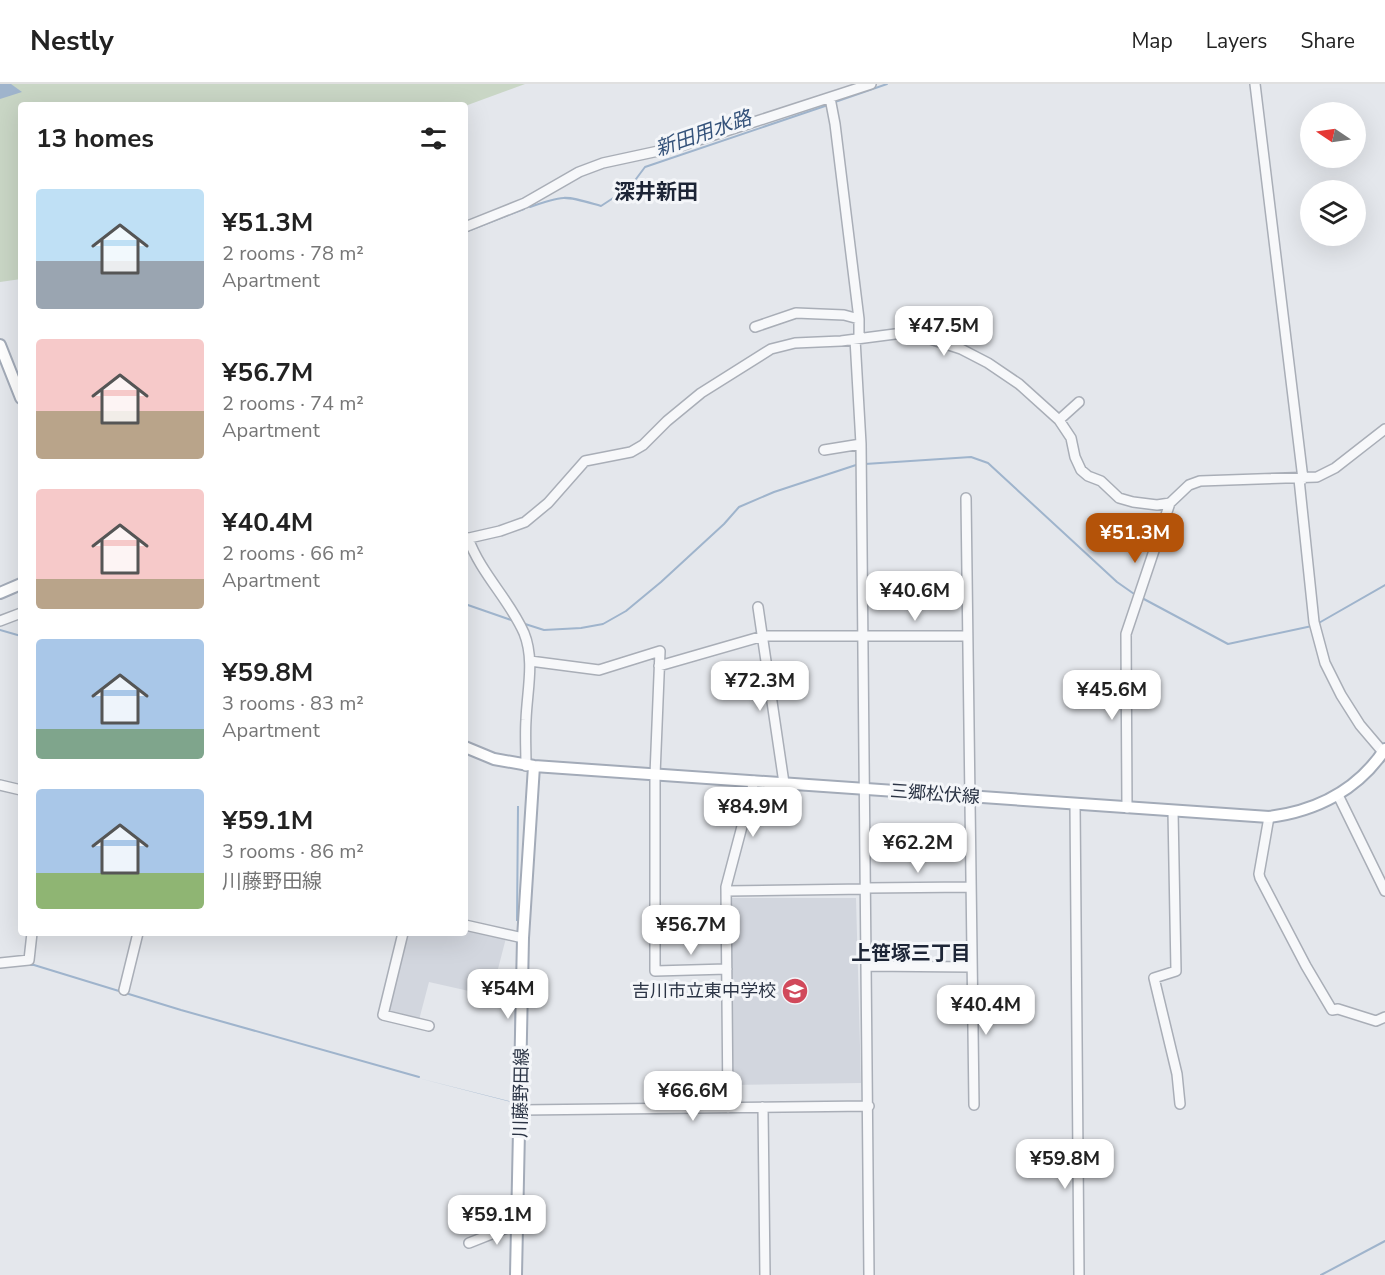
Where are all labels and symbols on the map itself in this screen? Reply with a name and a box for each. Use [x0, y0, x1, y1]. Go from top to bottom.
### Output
north arrow [1300, 102, 1366, 168]
water label: 新田用水路 [651, 104, 757, 163]
district label: 深井新田 [614, 178, 698, 206]
pin: ¥47.5M [895, 306, 993, 357]
pin: ¥51.3M [1086, 513, 1184, 564]
pin: ¥40.6M [866, 571, 964, 622]
pin: ¥72.3M [711, 661, 809, 712]
pin: ¥45.6M [1063, 670, 1161, 721]
street label: 三郷松伏線 [889, 779, 981, 809]
pin: ¥84.9M [704, 787, 802, 838]
pin: ¥62.2M [869, 823, 967, 874]
pin: ¥56.7M [642, 905, 740, 956]
district label: 上笹塚三丁目 [851, 940, 971, 967]
pin: ¥54M [472, 969, 544, 1020]
school or university icon: 吉川市立東中学校 [780, 976, 810, 1006]
place label: 吉川市立東中学校 [632, 979, 776, 1003]
pin: ¥40.4M [937, 985, 1035, 1036]
street label: 川藤野田線 [508, 1048, 534, 1138]
pin: ¥66.6M [644, 1071, 742, 1122]
pin: ¥59.8M [1016, 1139, 1114, 1190]
pin: ¥59.1M [448, 1195, 546, 1246]

